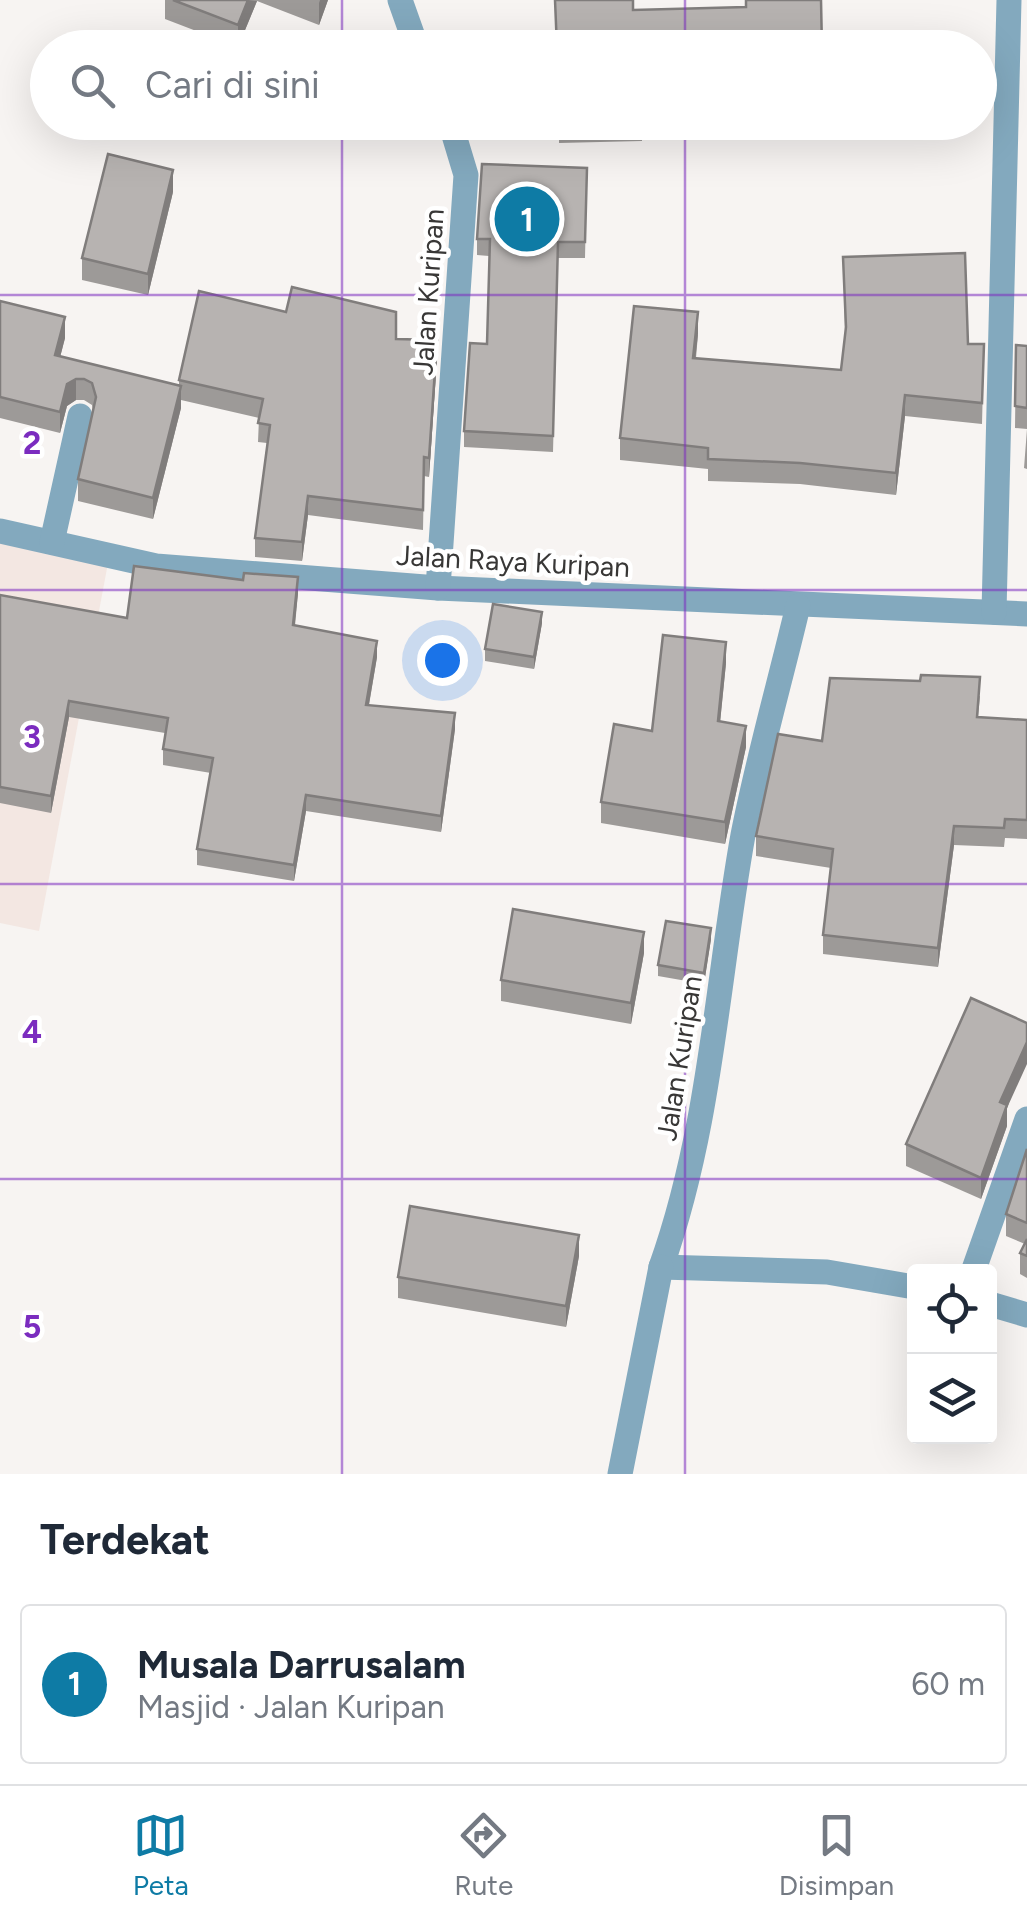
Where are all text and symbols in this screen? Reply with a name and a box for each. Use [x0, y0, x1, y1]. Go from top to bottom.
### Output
search box [30, 30, 997, 140]
icon: search [65, 58, 120, 113]
text: Cari di sini [145, 62, 320, 108]
pin: 1 [494, 182, 560, 256]
street label: Jalan Kuripan [405, 208, 451, 376]
text: 2 [23, 424, 41, 462]
street label: Jalan Raya Kuripan [395, 538, 631, 584]
your location [417, 635, 468, 686]
text: 3 [23, 718, 41, 756]
street label: Jalan Kuripan [649, 973, 709, 1143]
text: 4 [22, 1013, 42, 1051]
map controls [907, 1264, 997, 1444]
button: locate [907, 1264, 997, 1354]
text: 5 [23, 1308, 41, 1346]
button: layers [907, 1354, 997, 1444]
text: Terdekat [40, 1514, 210, 1565]
text: Musala Darrusalam [137, 1642, 466, 1688]
text: 1 [68, 1665, 81, 1703]
text: 60 m [911, 1665, 985, 1703]
text: Masjid · Jalan Kuripan [137, 1688, 445, 1726]
tab: Peta [133, 1808, 189, 1902]
tab: Rute [454, 1808, 513, 1902]
tab: Disimpan [779, 1808, 894, 1902]

